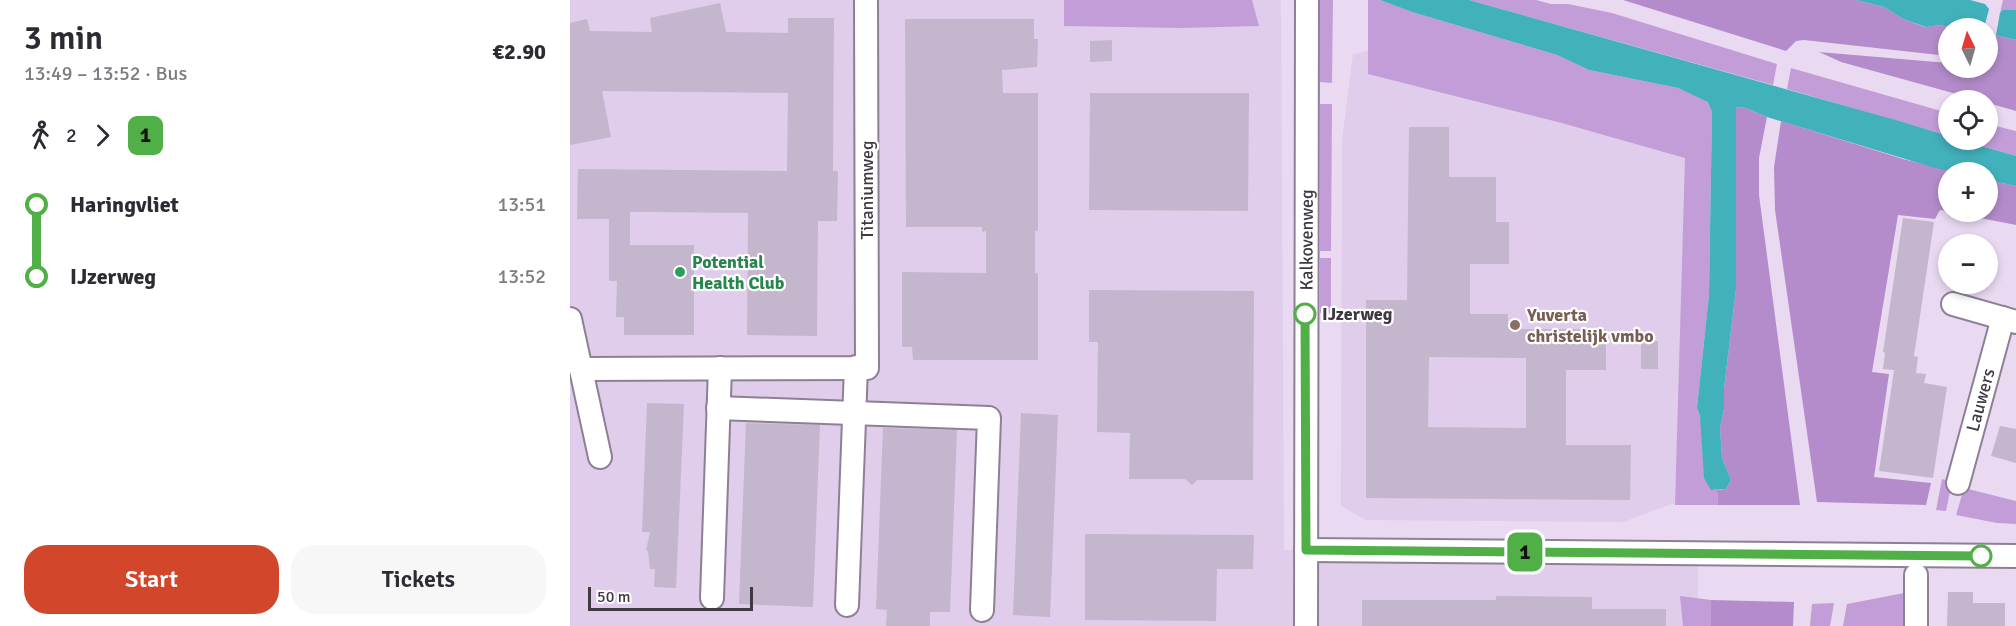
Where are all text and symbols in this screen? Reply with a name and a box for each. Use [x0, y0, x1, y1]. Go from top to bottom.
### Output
text: 3 min [24, 18, 103, 59]
north arrow [1938, 18, 1998, 78]
map controls [1938, 18, 1998, 294]
text: €2.90 [492, 38, 546, 65]
text: 13:49 – 13:52 · Bus [24, 61, 187, 86]
button: locate [1938, 90, 1998, 150]
icon: walk [24, 119, 57, 152]
icon: forward [86, 119, 119, 152]
text: 1 [140, 122, 151, 148]
text: 2 [66, 123, 77, 148]
street label: Titaniumweg [856, 141, 878, 239]
button: + [1938, 162, 1998, 222]
street label: Kalkovenweg [1296, 190, 1318, 290]
text: Haringvliet [70, 191, 179, 218]
text: 13:51 [497, 192, 546, 217]
button: − [1938, 234, 1998, 294]
place label: Potential Health Club [692, 251, 785, 294]
text: IJzerweg [70, 263, 156, 290]
text: 13:52 [497, 264, 546, 289]
marker: Potential Health Club [673, 265, 687, 279]
marker: IJzerweg [1294, 303, 1316, 325]
place label: IJzerweg [1322, 303, 1393, 325]
place label: Yuverta christelijk vmbo [1526, 304, 1654, 347]
marker: Yuverta christelijk vmbo [1508, 318, 1522, 332]
street label: Lauwers [1962, 366, 2000, 434]
line badge: 1 [1506, 532, 1544, 572]
text: 1 [1519, 539, 1531, 565]
button: Start [24, 545, 279, 614]
button: Tickets [291, 545, 546, 614]
unlabelled marker [1970, 545, 1992, 567]
scale bar [588, 584, 753, 612]
text: 50 m [597, 587, 631, 607]

